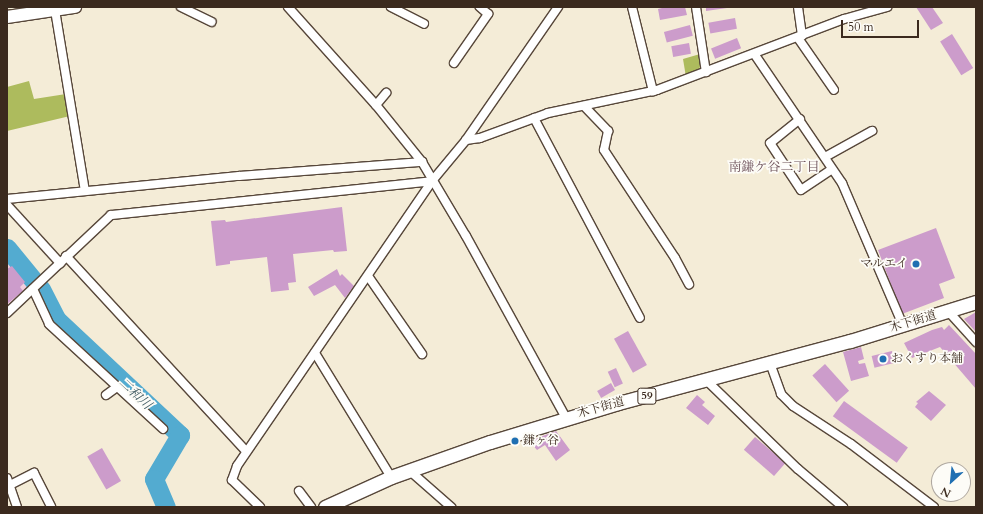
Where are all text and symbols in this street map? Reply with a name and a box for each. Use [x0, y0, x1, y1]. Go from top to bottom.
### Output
scale bar [843, 12, 921, 38]
text: 50 m [848, 19, 874, 35]
district label: 南鎌ケ谷二丁目 [729, 159, 819, 175]
place label: マルエイ [860, 257, 908, 271]
marker: マルエイ [911, 259, 921, 269]
street label: 木下街道 [888, 308, 938, 336]
place label: おくすり本舗 [891, 352, 963, 366]
marker: おくすり本舗 [878, 354, 888, 364]
water label: 二和川 [115, 375, 155, 413]
road number: 59 [637, 387, 657, 405]
street label: 木下街道 [576, 394, 626, 422]
place label: 鎌ヶ谷 [523, 434, 559, 448]
marker: 鎌ヶ谷 [510, 436, 520, 446]
north arrow [931, 462, 971, 502]
text: N [938, 483, 953, 501]

